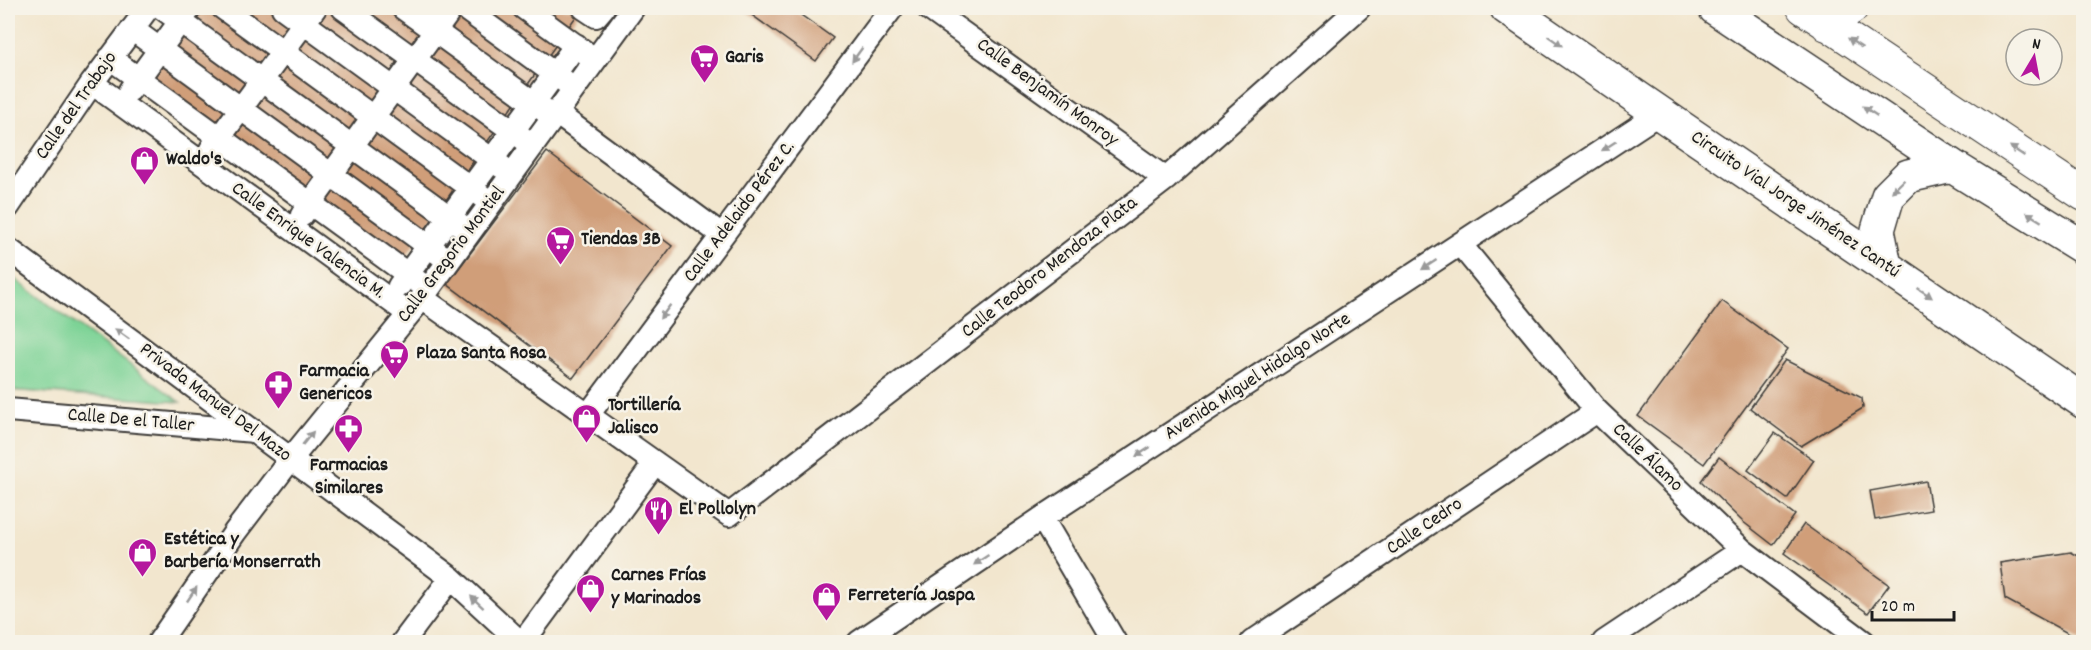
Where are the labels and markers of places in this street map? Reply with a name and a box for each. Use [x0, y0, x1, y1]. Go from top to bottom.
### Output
supermarket icon: Garis [688, 42, 720, 84]
place label: Garis [725, 44, 764, 72]
shop icon: Waldo's [129, 144, 161, 186]
place label: Waldo's [166, 146, 222, 174]
supermarket icon: Tiendas 3B [544, 224, 576, 266]
place label: Tiendas 3B [581, 226, 661, 254]
supermarket icon: Plaza Santa Rosa [379, 338, 411, 380]
place label: Plaza Santa Rosa [416, 340, 547, 368]
place label: Farmacia Genericos [299, 358, 372, 409]
pharmacy icon: Farmacia Genericos [262, 368, 294, 410]
place label: Tortillería Jalisco [608, 392, 681, 443]
shop icon: Tortillería Jalisco [571, 402, 603, 444]
pharmacy icon: Farmacias Similares [333, 412, 365, 454]
place label: Farmacias Similares [310, 452, 388, 503]
restaurant icon: El Pollolyn [642, 494, 674, 536]
place label: El Pollolyn [679, 496, 756, 524]
place label: Estética y Barbería Monserrath [164, 526, 321, 577]
shop icon: Estética y Barbería Monserrath [127, 536, 159, 578]
place label: Carnes Frías y Marinados [611, 562, 707, 613]
shop icon: Carnes Frías y Marinados [574, 572, 606, 614]
shop icon: Ferretería Jaspa [811, 580, 843, 622]
place label: Ferretería Jaspa [848, 582, 975, 610]

